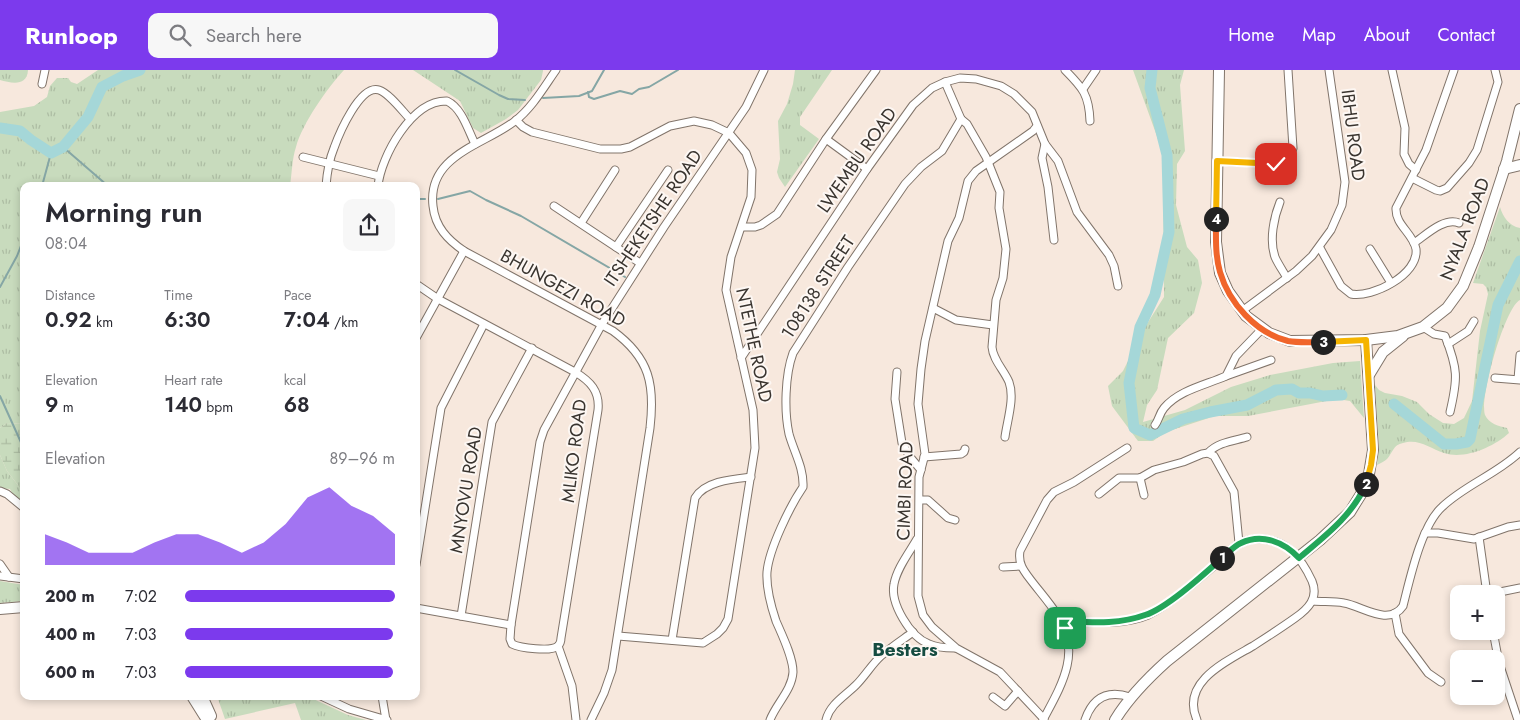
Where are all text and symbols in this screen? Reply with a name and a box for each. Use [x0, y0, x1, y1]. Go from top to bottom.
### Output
search box [148, 13, 498, 58]
text: Runloop [25, 18, 118, 53]
icon: search [166, 21, 194, 49]
text: Search here [206, 22, 302, 49]
text: Home [1228, 22, 1274, 48]
text: Map [1302, 22, 1336, 48]
text: About [1364, 22, 1409, 48]
text: Contact [1437, 22, 1495, 48]
street label: IBHU ROAD [1334, 88, 1372, 182]
street label: LWEMBU ROAD [811, 102, 903, 218]
pin [1255, 143, 1297, 185]
street label: ITSHEKETSHE ROAD [598, 144, 708, 292]
icon: check [1262, 150, 1290, 178]
street label: NYALA ROAD [1434, 174, 1496, 284]
text: Morning run [45, 192, 203, 233]
button: share [343, 199, 395, 251]
pin: 4 [1204, 206, 1228, 232]
text: 4 [1212, 209, 1221, 229]
street label: 108138 STREET [775, 230, 861, 344]
text: 08:04 [45, 232, 87, 255]
street label: BHUNGEZI ROAD [496, 243, 630, 333]
text: Distance [45, 285, 95, 305]
text: Time [164, 285, 193, 305]
text: Pace [284, 285, 312, 305]
street label: NTETHE ROAD [729, 285, 779, 405]
text: 0.92 [45, 305, 92, 335]
text: 6:30 [164, 305, 210, 335]
text: 7:04 [284, 305, 330, 335]
text: km [92, 312, 113, 332]
text: /km [330, 312, 358, 332]
pin: 3 [1310, 330, 1336, 354]
text: 3 [1319, 332, 1328, 352]
text: Elevation [45, 370, 98, 390]
text: Heart rate [164, 370, 223, 390]
text: kcal [284, 370, 306, 390]
text: 9 [45, 390, 58, 420]
text: 140 [164, 390, 202, 420]
text: 68 [284, 390, 310, 420]
text: m [58, 397, 74, 417]
text: bpm [202, 397, 233, 417]
street label: MLIKO ROAD [555, 398, 593, 504]
street label: MNYOVU ROAD [443, 425, 489, 555]
street label: CIMBI ROAD [890, 441, 920, 541]
text: Elevation [45, 447, 105, 470]
text: 89–96 m [329, 447, 395, 470]
pin: 2 [1354, 472, 1378, 496]
text: 2 [1362, 474, 1371, 494]
pin: 1 [1210, 546, 1234, 570]
text: 1 [1219, 548, 1226, 568]
text: 200 m [45, 585, 95, 608]
text: 7:02 [125, 585, 157, 608]
map controls [1450, 585, 1505, 705]
button: + [1450, 585, 1505, 640]
pin [1044, 607, 1086, 649]
icon: arrive [1051, 614, 1079, 642]
text: 400 m [45, 623, 95, 646]
text: 7:03 [125, 623, 157, 646]
district label: Besters [872, 636, 938, 663]
button: − [1450, 650, 1505, 705]
text: 600 m [45, 661, 95, 684]
text: 7:03 [125, 661, 157, 684]

